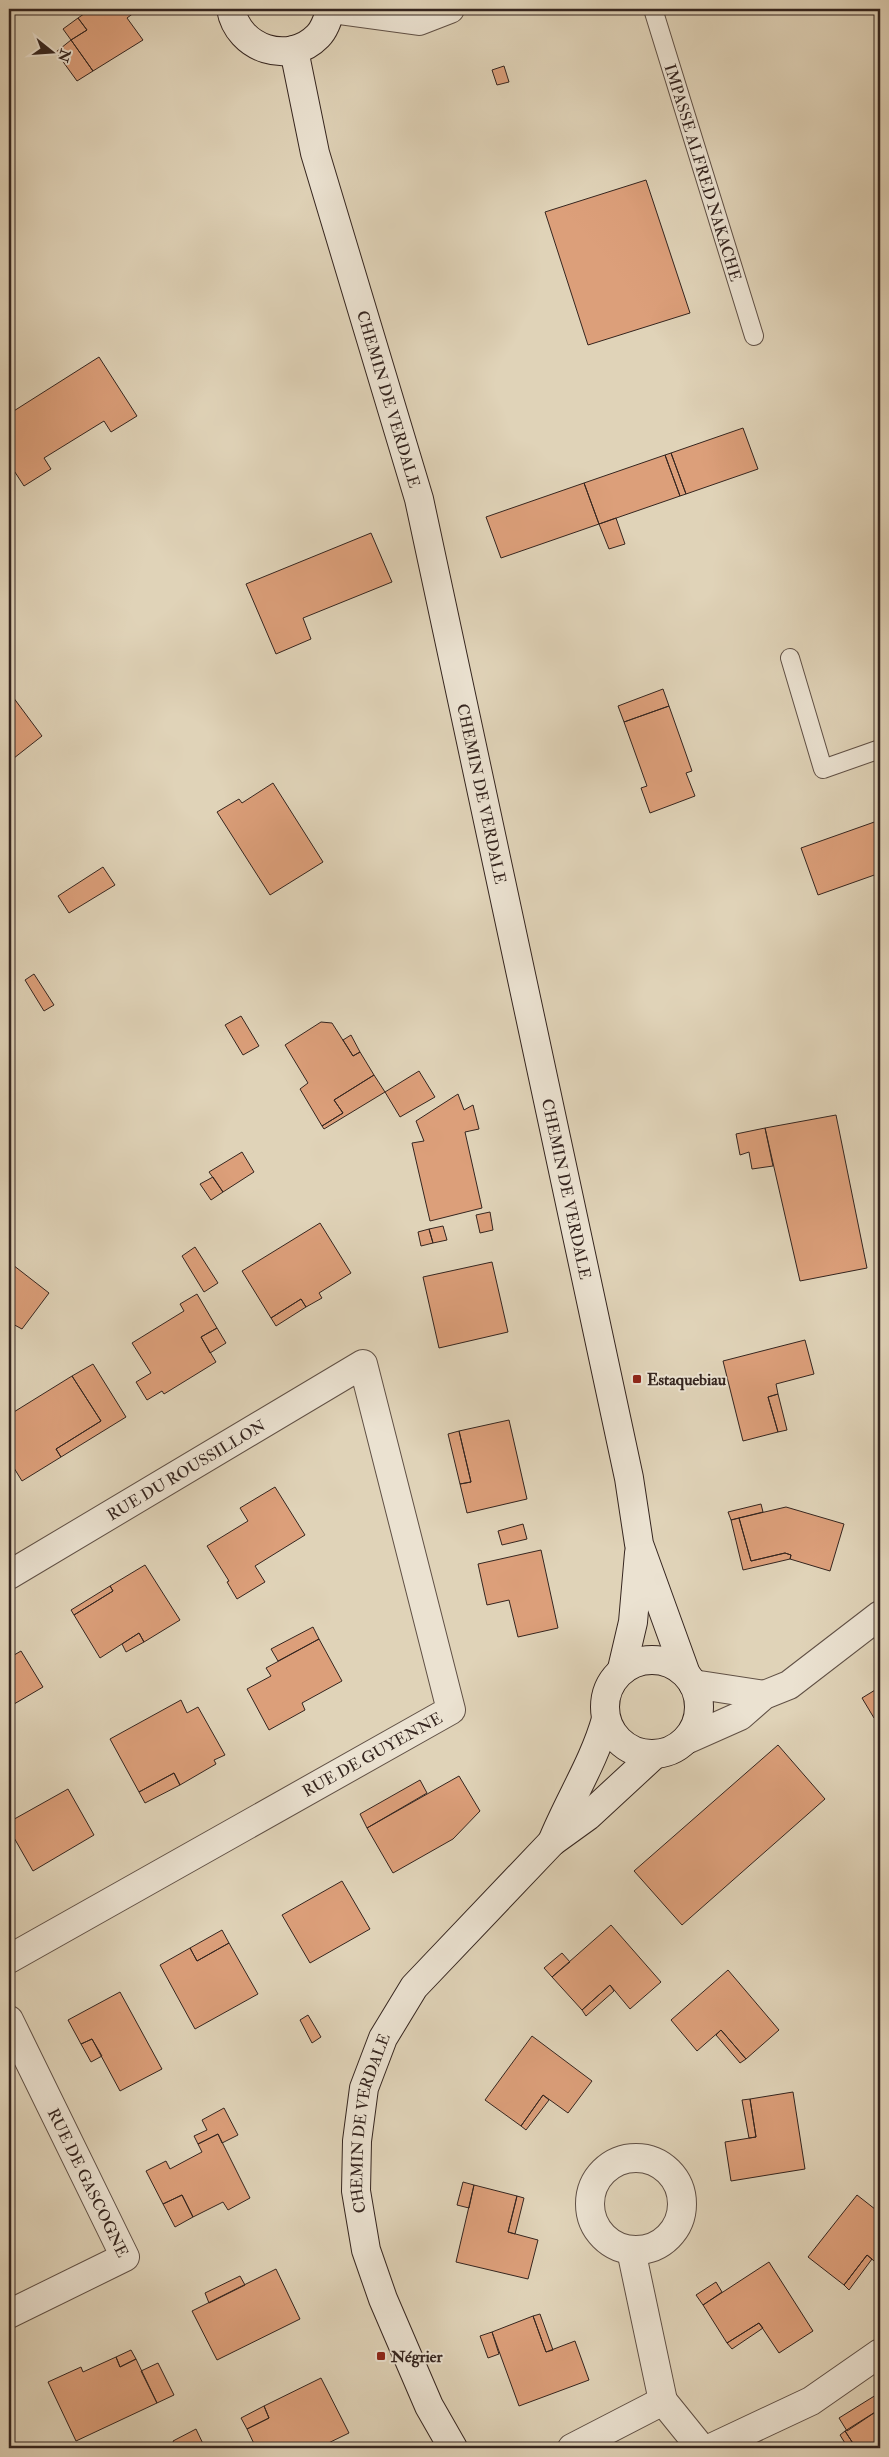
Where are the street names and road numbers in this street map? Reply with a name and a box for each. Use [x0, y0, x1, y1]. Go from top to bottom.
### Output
street label: IMPASSE ALFRED NAKACHE [660, 61, 746, 284]
street label: CHEMIN DE VERDALE [352, 308, 424, 490]
street label: CHEMIN DE VERDALE [452, 702, 510, 886]
street label: CHEMIN DE VERDALE [537, 1097, 595, 1281]
street label: RUE DU ROUSSILLON [104, 1415, 270, 1525]
street label: RUE DE GUYENNE [299, 1708, 446, 1802]
street label: CHEMIN DE VERDALE [347, 2031, 395, 2215]
street label: RUE DE GASCOGNE [43, 2105, 133, 2261]

